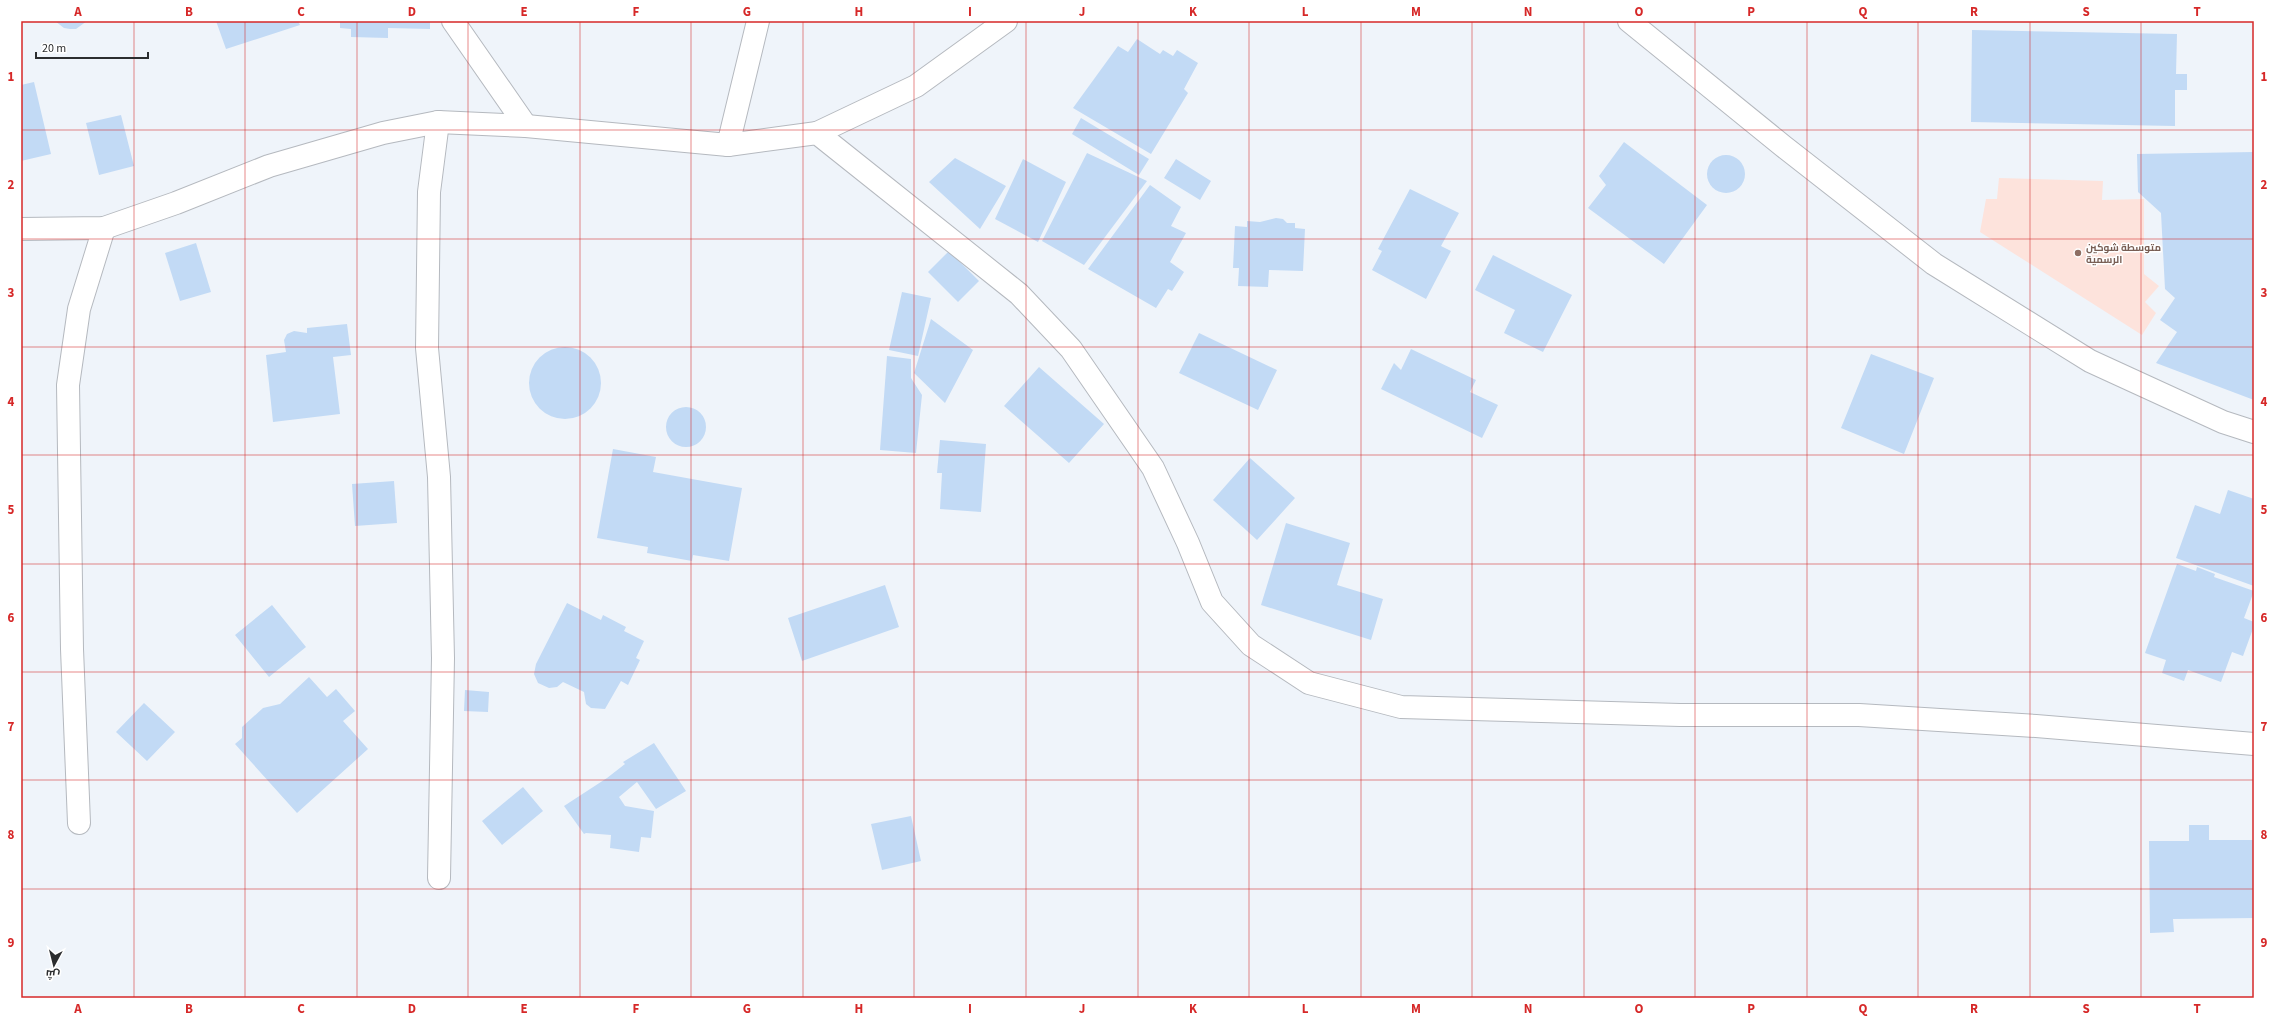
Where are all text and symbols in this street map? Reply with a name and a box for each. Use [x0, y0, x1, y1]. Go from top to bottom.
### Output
text: A [73, 3, 82, 21]
text: B [185, 3, 193, 21]
text: C [297, 3, 305, 21]
text: D [408, 3, 416, 21]
text: E [520, 3, 528, 21]
text: F [633, 3, 640, 21]
text: G [743, 3, 751, 21]
text: H [855, 3, 863, 21]
text: I [968, 3, 972, 21]
text: J [1079, 3, 1085, 21]
text: K [1189, 3, 1198, 21]
text: L [1302, 3, 1309, 21]
text: M [1411, 3, 1421, 21]
text: N [1524, 3, 1532, 21]
text: O [1635, 3, 1644, 21]
text: P [1747, 3, 1755, 21]
text: Q [1859, 3, 1868, 21]
text: R [1970, 3, 1978, 21]
text: S [2082, 3, 2090, 21]
text: T [2193, 3, 2201, 21]
scale bar [36, 34, 148, 60]
text: 20 m [42, 40, 66, 57]
text: 1 [8, 68, 15, 86]
text: 1 [2261, 68, 2268, 86]
text: 2 [8, 176, 15, 194]
text: 2 [2261, 176, 2268, 194]
place label: متوسطة شوكين الرسمية [2086, 241, 2161, 267]
marker: متوسطة شوكين الرسمية [2073, 248, 2083, 258]
text: 3 [8, 284, 15, 302]
text: 3 [2261, 284, 2268, 302]
text: 4 [8, 393, 15, 411]
text: 4 [2261, 393, 2268, 411]
text: 5 [8, 501, 15, 519]
text: 5 [2261, 501, 2268, 519]
text: 6 [8, 609, 15, 627]
text: 6 [2261, 609, 2268, 627]
text: 7 [8, 718, 15, 736]
text: 7 [2261, 718, 2268, 736]
text: 8 [8, 826, 15, 844]
text: 8 [2261, 826, 2268, 844]
text: 9 [8, 934, 15, 952]
text: 9 [2261, 934, 2268, 952]
north arrow [34, 945, 74, 985]
text: ش [45, 966, 61, 983]
text: A [73, 1000, 82, 1018]
text: B [185, 1000, 193, 1018]
text: C [297, 1000, 305, 1018]
text: D [408, 1000, 416, 1018]
text: E [520, 1000, 528, 1018]
text: F [633, 1000, 640, 1018]
text: G [743, 1000, 751, 1018]
text: H [855, 1000, 863, 1018]
text: I [968, 1000, 972, 1018]
text: J [1079, 1000, 1085, 1018]
text: K [1189, 1000, 1198, 1018]
text: L [1302, 1000, 1309, 1018]
text: M [1411, 1000, 1421, 1018]
text: N [1524, 1000, 1532, 1018]
text: O [1635, 1000, 1644, 1018]
text: P [1747, 1000, 1755, 1018]
text: Q [1859, 1000, 1868, 1018]
text: R [1970, 1000, 1978, 1018]
text: S [2082, 1000, 2090, 1018]
text: T [2193, 1000, 2201, 1018]

